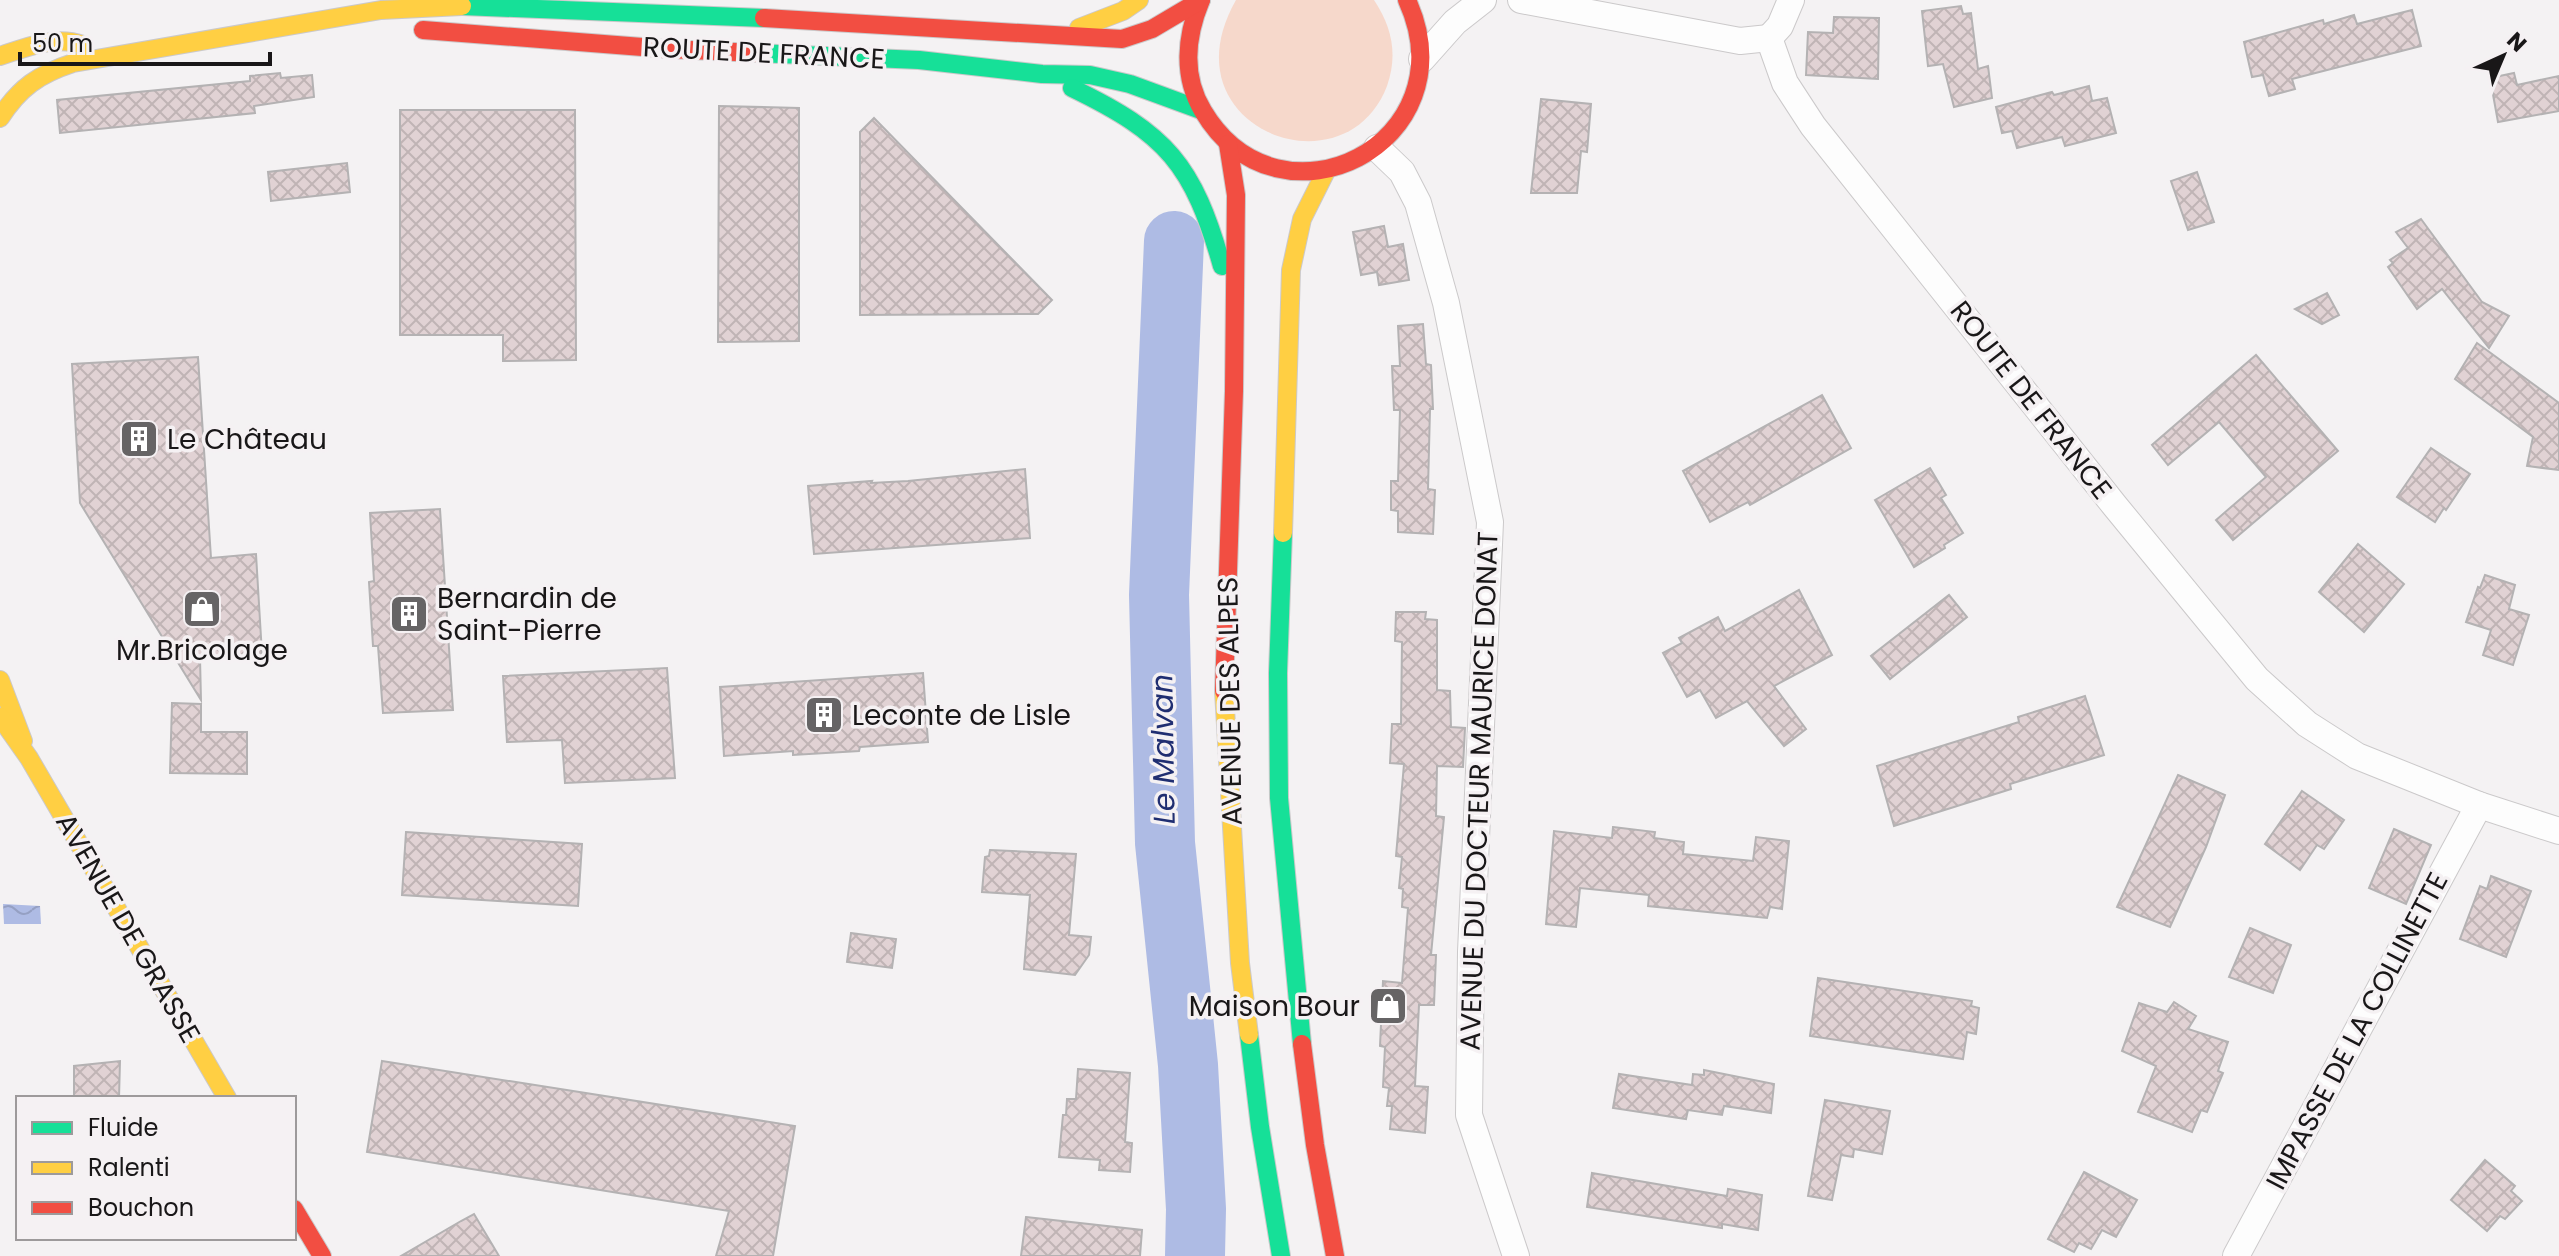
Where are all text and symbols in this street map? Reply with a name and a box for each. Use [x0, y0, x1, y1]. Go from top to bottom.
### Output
scale bar [20, 16, 270, 66]
north arrow [2463, 16, 2543, 96]
text: N [2500, 25, 2533, 59]
text: 50 m [32, 27, 93, 60]
street label: ROUTE DE FRANCE [642, 27, 886, 79]
street label: ROUTE DE FRANCE [1941, 293, 2121, 507]
building icon: Le Château [118, 418, 160, 460]
place label: Le Château [167, 420, 327, 459]
street label: AVENUE DU DOCTEUR MAURICE DONAT [1450, 531, 1508, 1051]
street label: AVENUE DES ALPES [1208, 576, 1252, 826]
place label: Bernardin de Saint-Pierre [437, 579, 617, 650]
shop icon: Mr.Bricolage [181, 588, 223, 630]
building icon: Bernardin de Saint-Pierre [388, 593, 430, 635]
place label: Mr.Bricolage [116, 631, 288, 670]
water label: Le Malvan [1140, 673, 1186, 825]
building icon: Leconte de Lisle [803, 694, 845, 736]
place label: Leconte de Lisle [852, 696, 1071, 735]
street label: AVENUE DE GRASSE [46, 806, 210, 1050]
street label: IMPASSE DE LA COLLINETTE [2257, 865, 2457, 1197]
shop icon: Maison Bour [1367, 985, 1409, 1027]
place label: Maison Bour [1189, 987, 1360, 1026]
legend [16, 1096, 296, 1240]
text: Fluide [88, 1111, 158, 1144]
text: Ralenti [88, 1151, 170, 1184]
text: Bouchon [88, 1191, 194, 1224]

